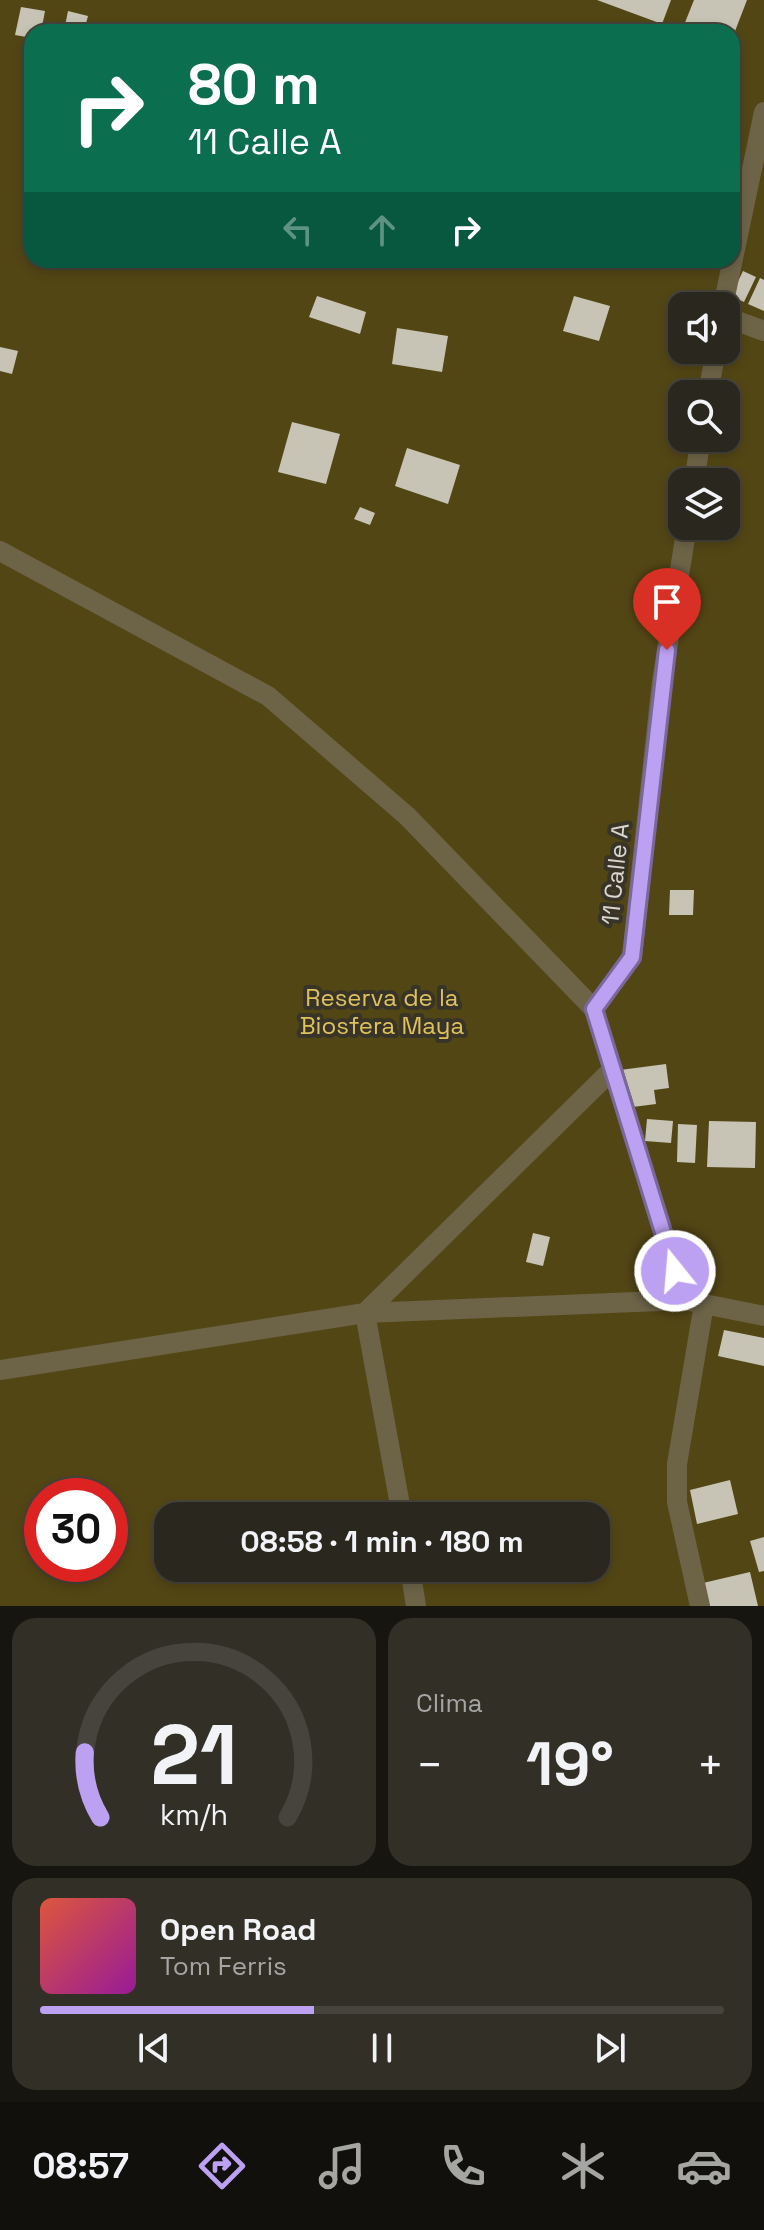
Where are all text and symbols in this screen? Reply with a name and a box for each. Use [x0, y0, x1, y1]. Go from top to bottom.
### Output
text: 80 m [188, 49, 320, 120]
icon: right [56, 56, 160, 160]
text: 11 Calle A [188, 119, 342, 165]
icon: left [276, 208, 320, 252]
icon: ahead [360, 208, 404, 252]
icon: right [444, 208, 488, 252]
map controls [668, 292, 740, 540]
button: sound [668, 292, 740, 364]
button: search [668, 380, 740, 452]
button: layers [668, 468, 740, 540]
pin [633, 568, 701, 650]
icon: arrive [645, 580, 689, 624]
street label: 11 Calle A [594, 821, 636, 927]
park label: Reserva de la Biosfera Maya [300, 982, 464, 1041]
position arrow [633, 1229, 717, 1313]
speed limit sign: 30 [24, 1478, 128, 1582]
text: 08:58 · 1 min · 180 m [240, 1522, 524, 1561]
text: Clima [416, 1686, 483, 1720]
text: 21 [150, 1702, 238, 1808]
text: 19° [526, 1726, 614, 1803]
text: − [416, 1737, 443, 1793]
text: + [697, 1737, 724, 1793]
text: km/h [160, 1797, 228, 1833]
text: Open Road [160, 1910, 316, 1949]
text: Tom Ferris [160, 1949, 287, 1983]
icon: previous [132, 2026, 176, 2070]
icon: pause [360, 2026, 404, 2070]
icon: next [588, 2026, 632, 2070]
icon: directions [194, 2138, 250, 2194]
icon: music [314, 2138, 370, 2194]
icon: phone [435, 2138, 491, 2194]
icon: climate [555, 2138, 611, 2194]
icon: car [676, 2138, 732, 2194]
text: 08:57 [32, 2143, 129, 2189]

